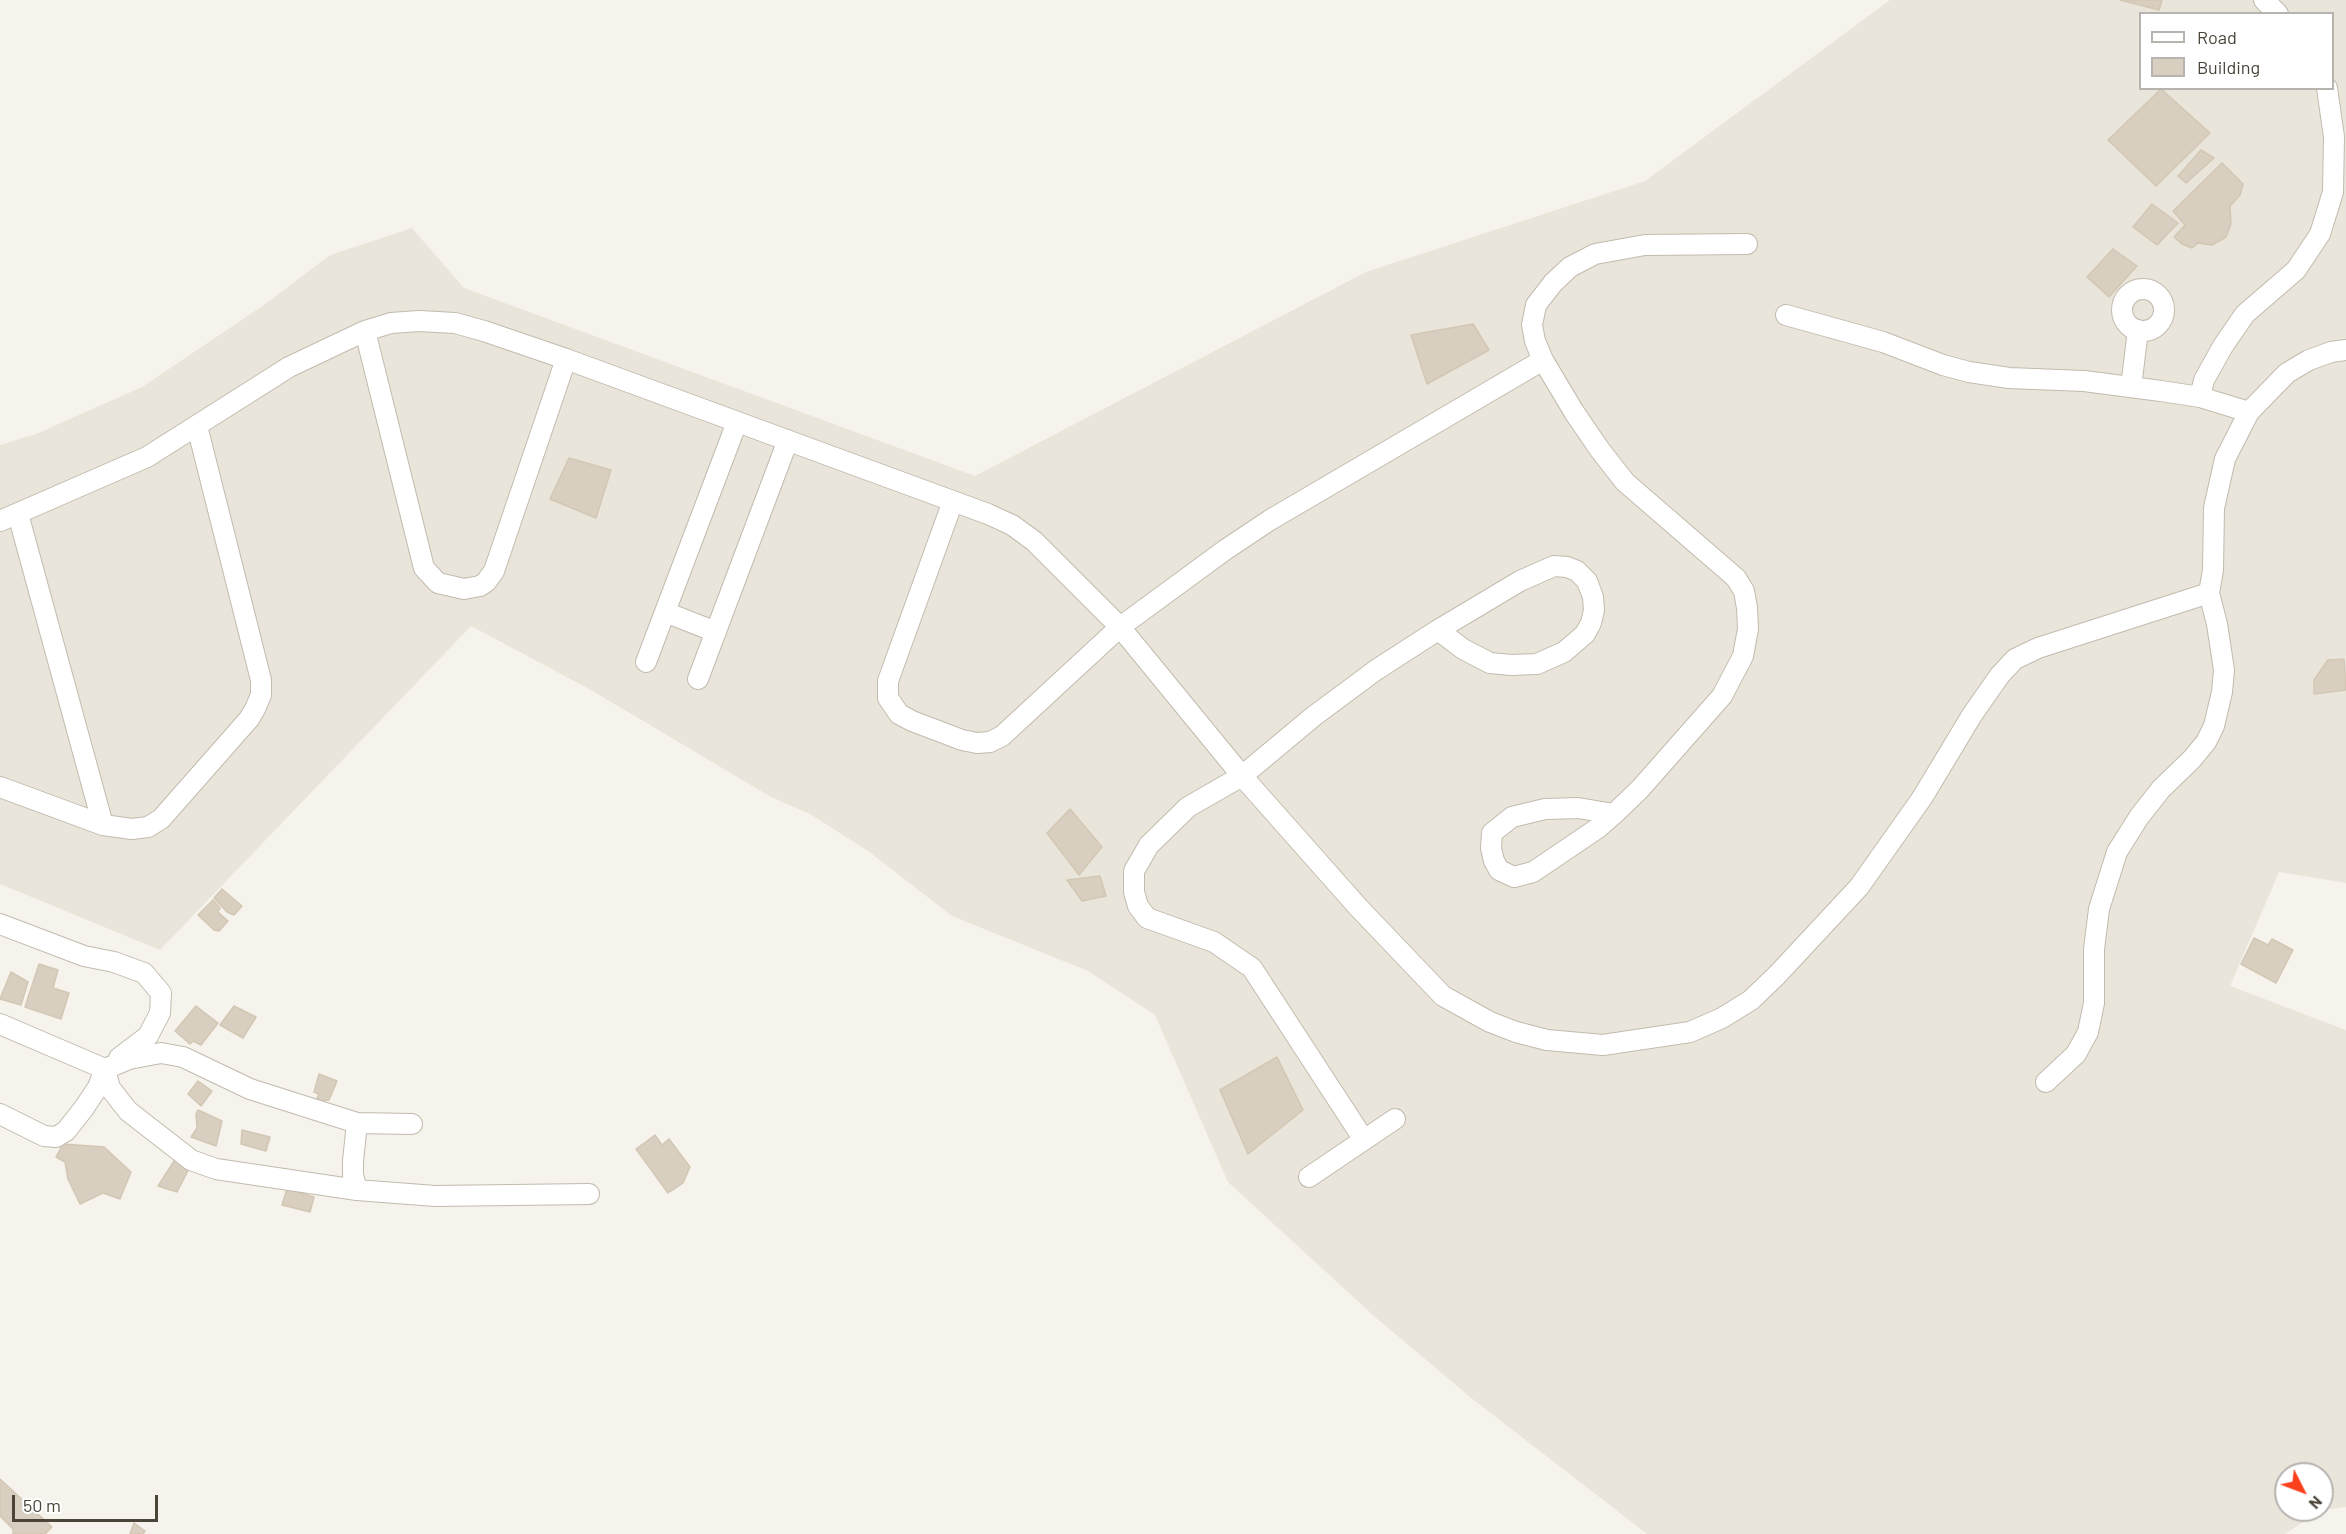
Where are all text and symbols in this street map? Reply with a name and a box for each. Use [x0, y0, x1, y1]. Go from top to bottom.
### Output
legend [2139, 12, 2334, 90]
text: Road [2197, 26, 2237, 48]
text: Building [2197, 56, 2260, 78]
north arrow [2274, 1462, 2334, 1522]
scale bar [15, 1483, 160, 1521]
text: N [2306, 1493, 2327, 1513]
text: 50 m [23, 1494, 61, 1516]

